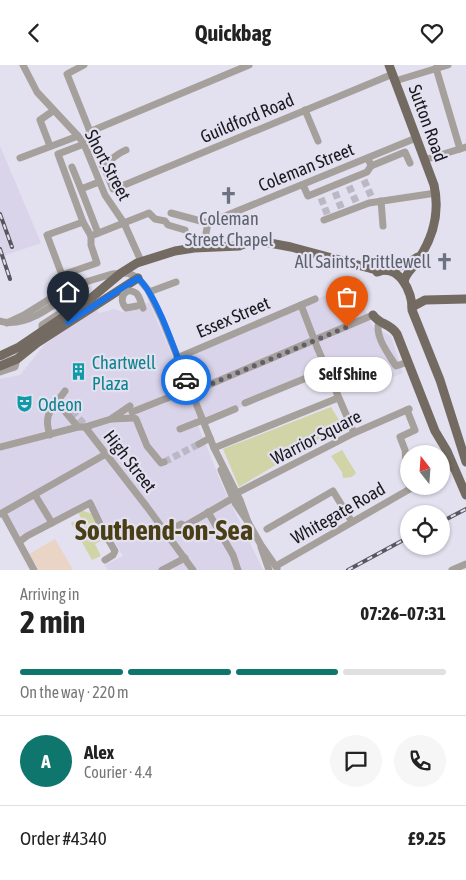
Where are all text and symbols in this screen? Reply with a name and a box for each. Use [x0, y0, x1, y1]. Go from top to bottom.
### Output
icon: back [20, 19, 48, 47]
icon: heart [418, 19, 446, 47]
text: Quickbag [195, 20, 271, 46]
street label: Sutton Road [404, 82, 452, 164]
street label: Guildford Road [197, 89, 297, 147]
street label: Short Street [81, 126, 135, 204]
street label: Coleman Street [255, 138, 357, 196]
church icon: Coleman Street Chapel [219, 185, 239, 205]
place label: Coleman Street Chapel [185, 208, 274, 250]
place label: All Saints, Prittlewell [295, 251, 431, 272]
church icon: All Saints, Prittlewell [435, 251, 455, 271]
pin [47, 271, 89, 322]
pin [326, 276, 368, 327]
icon: home [54, 278, 82, 306]
icon: bag [333, 283, 361, 311]
street label: Essex Street [193, 292, 273, 342]
place label: Chartwell Plaza [92, 352, 156, 394]
courier [161, 355, 211, 405]
callout: Self Shine [303, 357, 391, 392]
building icon: Chartwell Plaza [68, 362, 88, 382]
text: Self Shine [319, 365, 377, 383]
icon: car [172, 366, 200, 394]
theatre icon: Odeon [14, 394, 34, 414]
place label: Odeon [38, 394, 82, 415]
street label: Warrior Square [267, 405, 365, 469]
street label: High Street [99, 426, 161, 496]
north arrow [400, 445, 450, 495]
map controls [400, 445, 450, 555]
street label: Whitegate Road [287, 478, 389, 548]
button: locate [400, 505, 450, 555]
district label: Southend-on-Sea [75, 514, 253, 546]
text: Arriving in [20, 585, 80, 603]
text: 07:26–07:31 [360, 602, 446, 624]
text: 2 min [20, 603, 85, 640]
text: On the way · 220 m [20, 683, 129, 701]
button: chat [330, 735, 382, 787]
button: phone [394, 735, 446, 787]
text: Alex [84, 741, 114, 763]
text: A [41, 750, 51, 772]
text: Courier · 4.4 [84, 763, 153, 781]
text: Order #4340 [20, 827, 107, 849]
text: £9.25 [408, 827, 446, 849]

